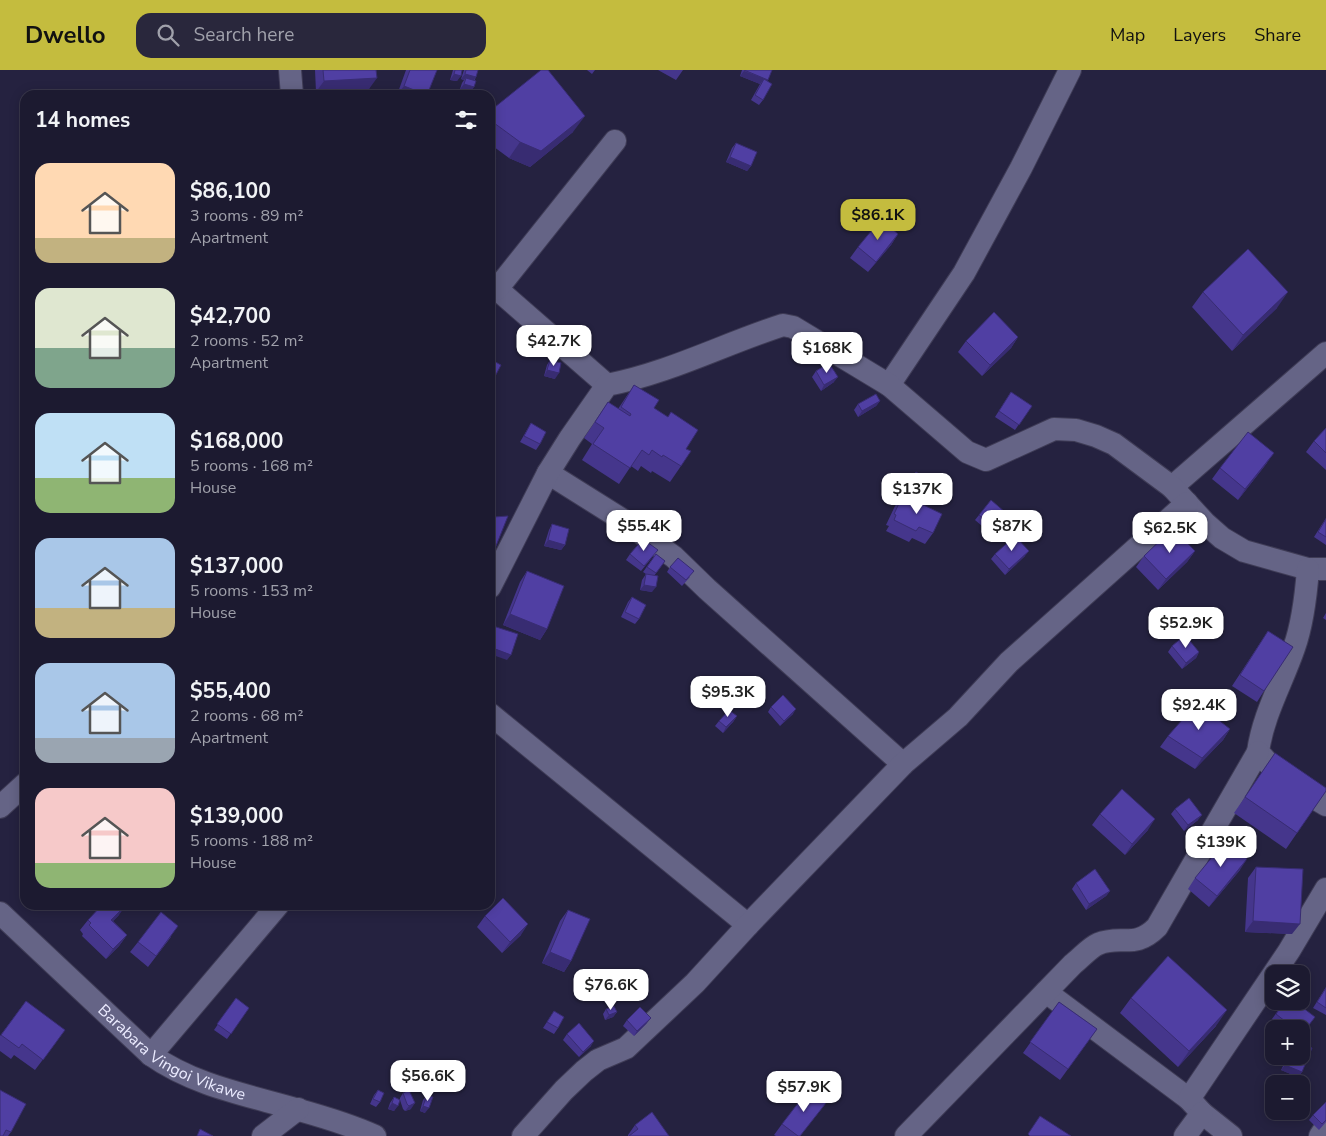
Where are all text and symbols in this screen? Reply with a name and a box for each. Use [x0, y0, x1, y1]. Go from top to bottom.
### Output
search box [136, 13, 486, 58]
text: Dwello [25, 19, 106, 51]
icon: search [154, 21, 182, 49]
text: Search here [194, 22, 294, 48]
text: Map [1110, 23, 1145, 47]
text: Layers [1173, 23, 1226, 47]
text: Share [1254, 23, 1301, 47]
text: 14 homes [35, 106, 130, 134]
icon: filters [452, 106, 480, 134]
text: $86,100 [190, 177, 271, 205]
icon: home [75, 183, 135, 243]
pin: $86.1K [837, 198, 919, 241]
text: $86.1K [852, 204, 905, 226]
text: 3 rooms · 89 m² [190, 205, 303, 227]
text: Apartment [190, 227, 268, 249]
text: $42,700 [190, 302, 271, 330]
icon: home [75, 308, 135, 368]
pin: $42.7K [513, 324, 595, 367]
text: 2 rooms · 52 m² [190, 330, 303, 352]
text: $42.7K [528, 330, 581, 352]
pin: $168K [792, 332, 862, 374]
text: $168K [802, 337, 852, 359]
text: Apartment [190, 352, 268, 374]
text: $168,000 [190, 427, 283, 455]
icon: home [75, 433, 135, 493]
text: 5 rooms · 168 m² [190, 455, 313, 477]
pin: $137K [882, 472, 952, 515]
text: House [190, 477, 236, 499]
text: $137K [892, 478, 942, 500]
pin: $55.4K [603, 510, 685, 552]
pin: $87K [982, 510, 1042, 552]
pin: $62.5K [1129, 512, 1211, 554]
text: $55.4K [618, 515, 671, 537]
text: $87K [992, 515, 1032, 537]
text: $62.5K [1144, 517, 1197, 539]
text: $137,000 [190, 552, 283, 580]
icon: home [75, 558, 135, 618]
text: 5 rooms · 153 m² [190, 580, 313, 602]
text: House [190, 602, 236, 624]
pin: $52.9K [1145, 606, 1227, 649]
text: $52.9K [1160, 612, 1213, 634]
pin: $95.3K [687, 676, 769, 718]
text: $55,400 [190, 677, 271, 705]
text: $95.3K [702, 681, 755, 703]
icon: home [75, 683, 135, 743]
pin: $92.4K [1158, 688, 1240, 731]
text: $92.4K [1173, 694, 1226, 716]
text: 2 rooms · 68 m² [190, 705, 303, 727]
text: Apartment [190, 727, 268, 749]
text: $139,000 [190, 802, 283, 830]
icon: home [75, 808, 135, 868]
pin: $139K [1186, 826, 1256, 868]
text: 5 rooms · 188 m² [190, 830, 313, 852]
text: $139K [1196, 831, 1246, 853]
text: House [190, 852, 236, 874]
map controls [1265, 965, 1310, 1120]
button: layers [1265, 965, 1310, 1010]
pin: $76.6K [570, 968, 652, 1011]
text: $76.6K [585, 974, 638, 996]
street label: Barabara Vingoi Vikawe [93, 999, 248, 1106]
button: + [1265, 1020, 1310, 1065]
pin: $56.6K [387, 1060, 469, 1102]
text: $56.6K [402, 1065, 455, 1087]
pin: $57.9K [763, 1070, 845, 1113]
button: − [1265, 1075, 1310, 1120]
text: $57.9K [778, 1076, 831, 1098]

